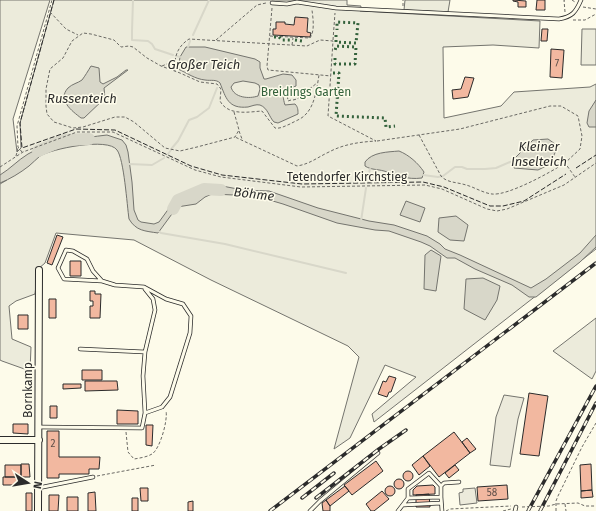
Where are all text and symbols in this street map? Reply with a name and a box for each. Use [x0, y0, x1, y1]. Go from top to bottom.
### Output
water label: Großer Teich [168, 57, 240, 72]
house number: 7 [555, 58, 560, 70]
park label: Breidings Garten [261, 85, 351, 99]
water label: Russenteich [47, 91, 117, 106]
water label: Kleiner Inselteich [511, 139, 567, 169]
street label: Tetendorfer Kirchstieg [287, 170, 408, 184]
water label: Böhme [233, 184, 275, 204]
street label: Bornkamp [21, 362, 35, 418]
house number: 2 [51, 438, 56, 450]
north arrow [8, 463, 48, 503]
text: N [30, 480, 44, 490]
house number: 58 [487, 487, 498, 499]

